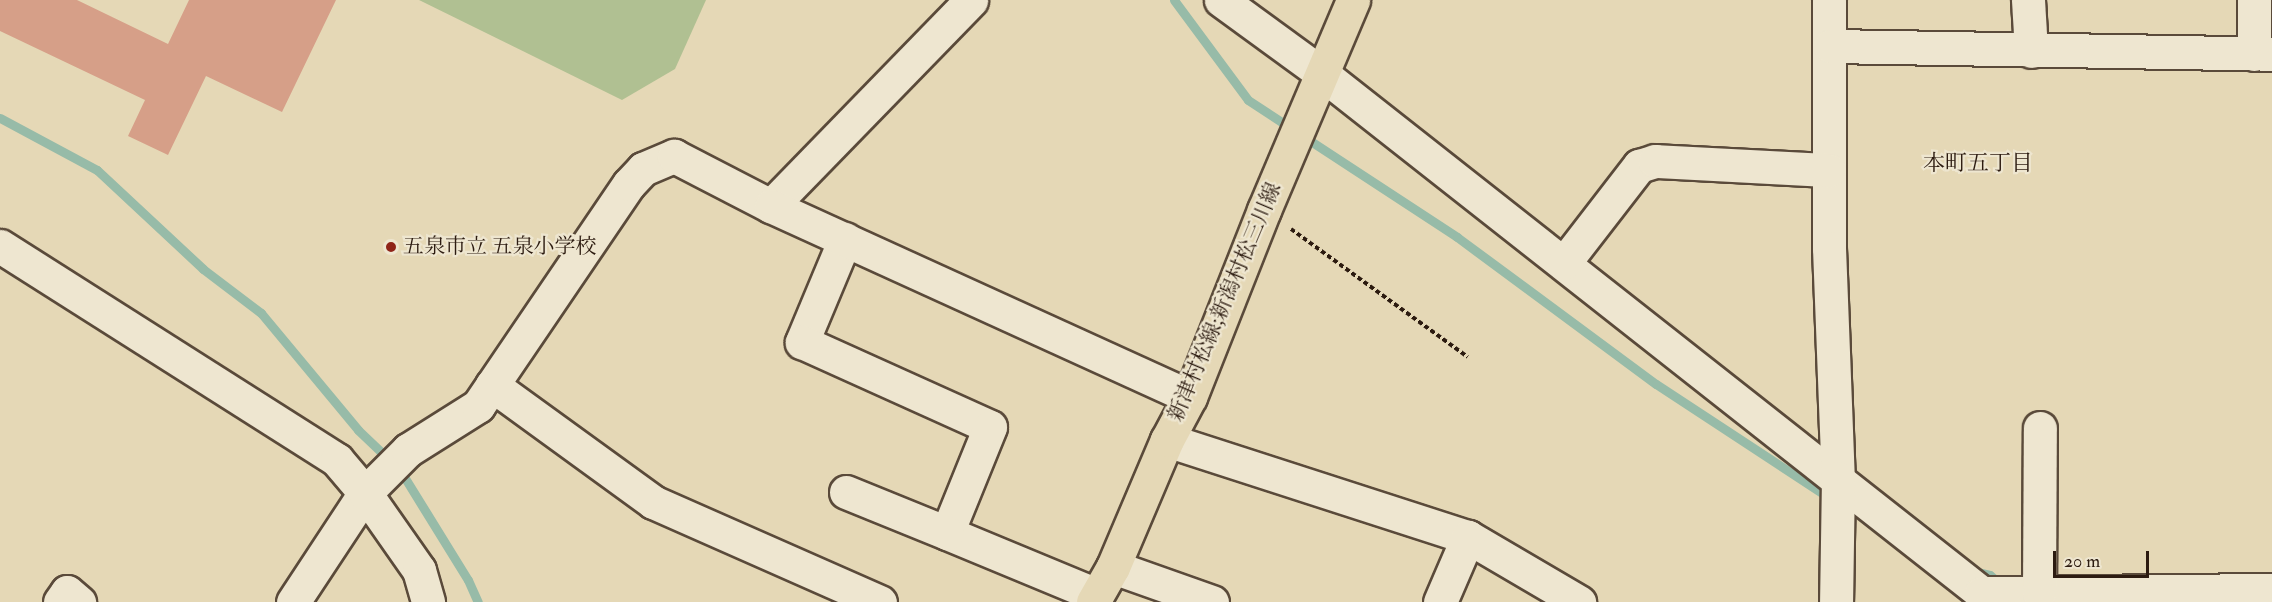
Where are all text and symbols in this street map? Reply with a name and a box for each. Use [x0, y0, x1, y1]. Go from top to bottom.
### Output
district label: 本町五丁目 [1923, 151, 2033, 177]
street label: 新津村松線;新潟村松三川線 [1163, 179, 1287, 425]
place label: 五泉市立 五泉小学校 [403, 234, 596, 260]
marker: 五泉市立 五泉小学校 [384, 240, 398, 254]
scale bar [2056, 539, 2152, 577]
text: 20 m [2064, 550, 2100, 573]

